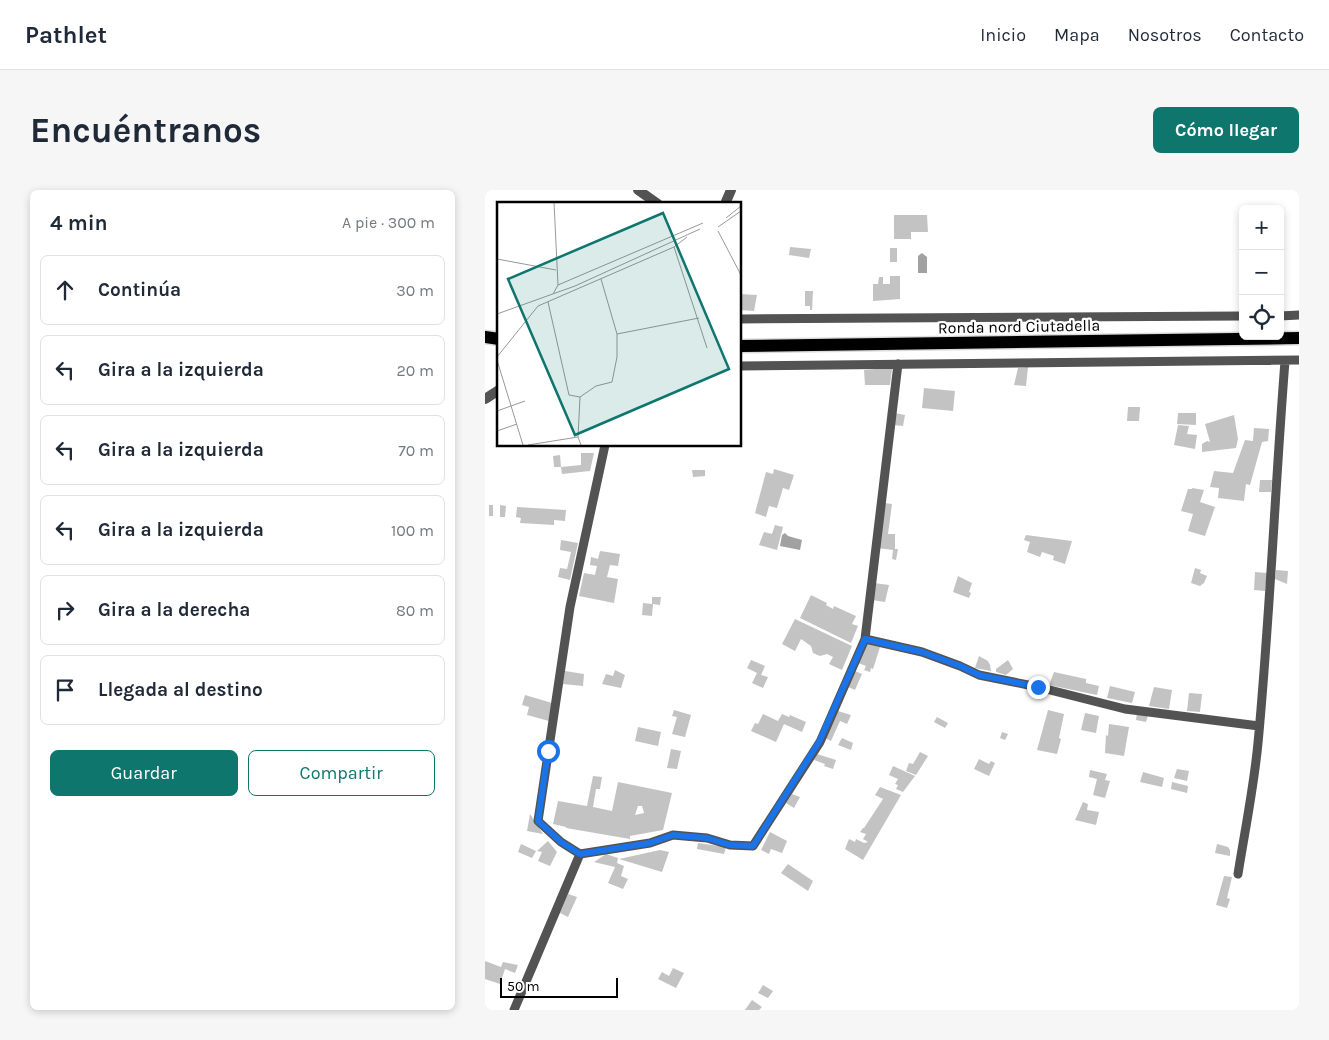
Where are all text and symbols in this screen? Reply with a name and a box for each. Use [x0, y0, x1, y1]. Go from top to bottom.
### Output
text: Pathlet [25, 21, 107, 49]
text: Inicio [980, 24, 1026, 46]
text: Mapa [1054, 24, 1100, 46]
text: Nosotros [1128, 24, 1202, 46]
text: Contacto [1230, 24, 1304, 46]
button: Cómo llegar [1153, 107, 1299, 153]
text: Encuéntranos [30, 110, 261, 151]
inset map [497, 202, 741, 446]
map controls [1239, 205, 1284, 340]
button: + [1239, 205, 1284, 250]
text: 4 min [50, 211, 108, 235]
text: A pie · 300 m [342, 213, 435, 232]
button: − [1239, 250, 1284, 295]
icon: ahead [51, 276, 79, 304]
text: Continúa [98, 279, 181, 301]
text: 30 m [396, 281, 434, 300]
button: locate [1239, 295, 1284, 340]
street label: Ronda nord Ciutadella [938, 316, 1100, 337]
icon: left [51, 356, 79, 384]
text: Gira a la izquierda [98, 359, 264, 381]
text: 20 m [396, 361, 434, 380]
icon: left [51, 436, 79, 464]
text: Gira a la izquierda [98, 439, 264, 461]
text: 70 m [398, 441, 434, 460]
icon: left [51, 516, 79, 544]
text: Gira a la izquierda [98, 519, 264, 541]
text: 100 m [391, 521, 434, 540]
icon: right [51, 596, 79, 624]
text: Gira a la derecha [98, 599, 250, 621]
text: 80 m [396, 601, 434, 620]
icon: arrive [51, 676, 79, 704]
route end [1027, 676, 1050, 699]
text: Llegada al destino [98, 679, 263, 701]
route start [537, 740, 560, 763]
button: Guardar [50, 750, 238, 796]
button: Compartir [248, 750, 435, 796]
scale bar [500, 975, 617, 998]
text: 50 m [507, 978, 540, 995]

